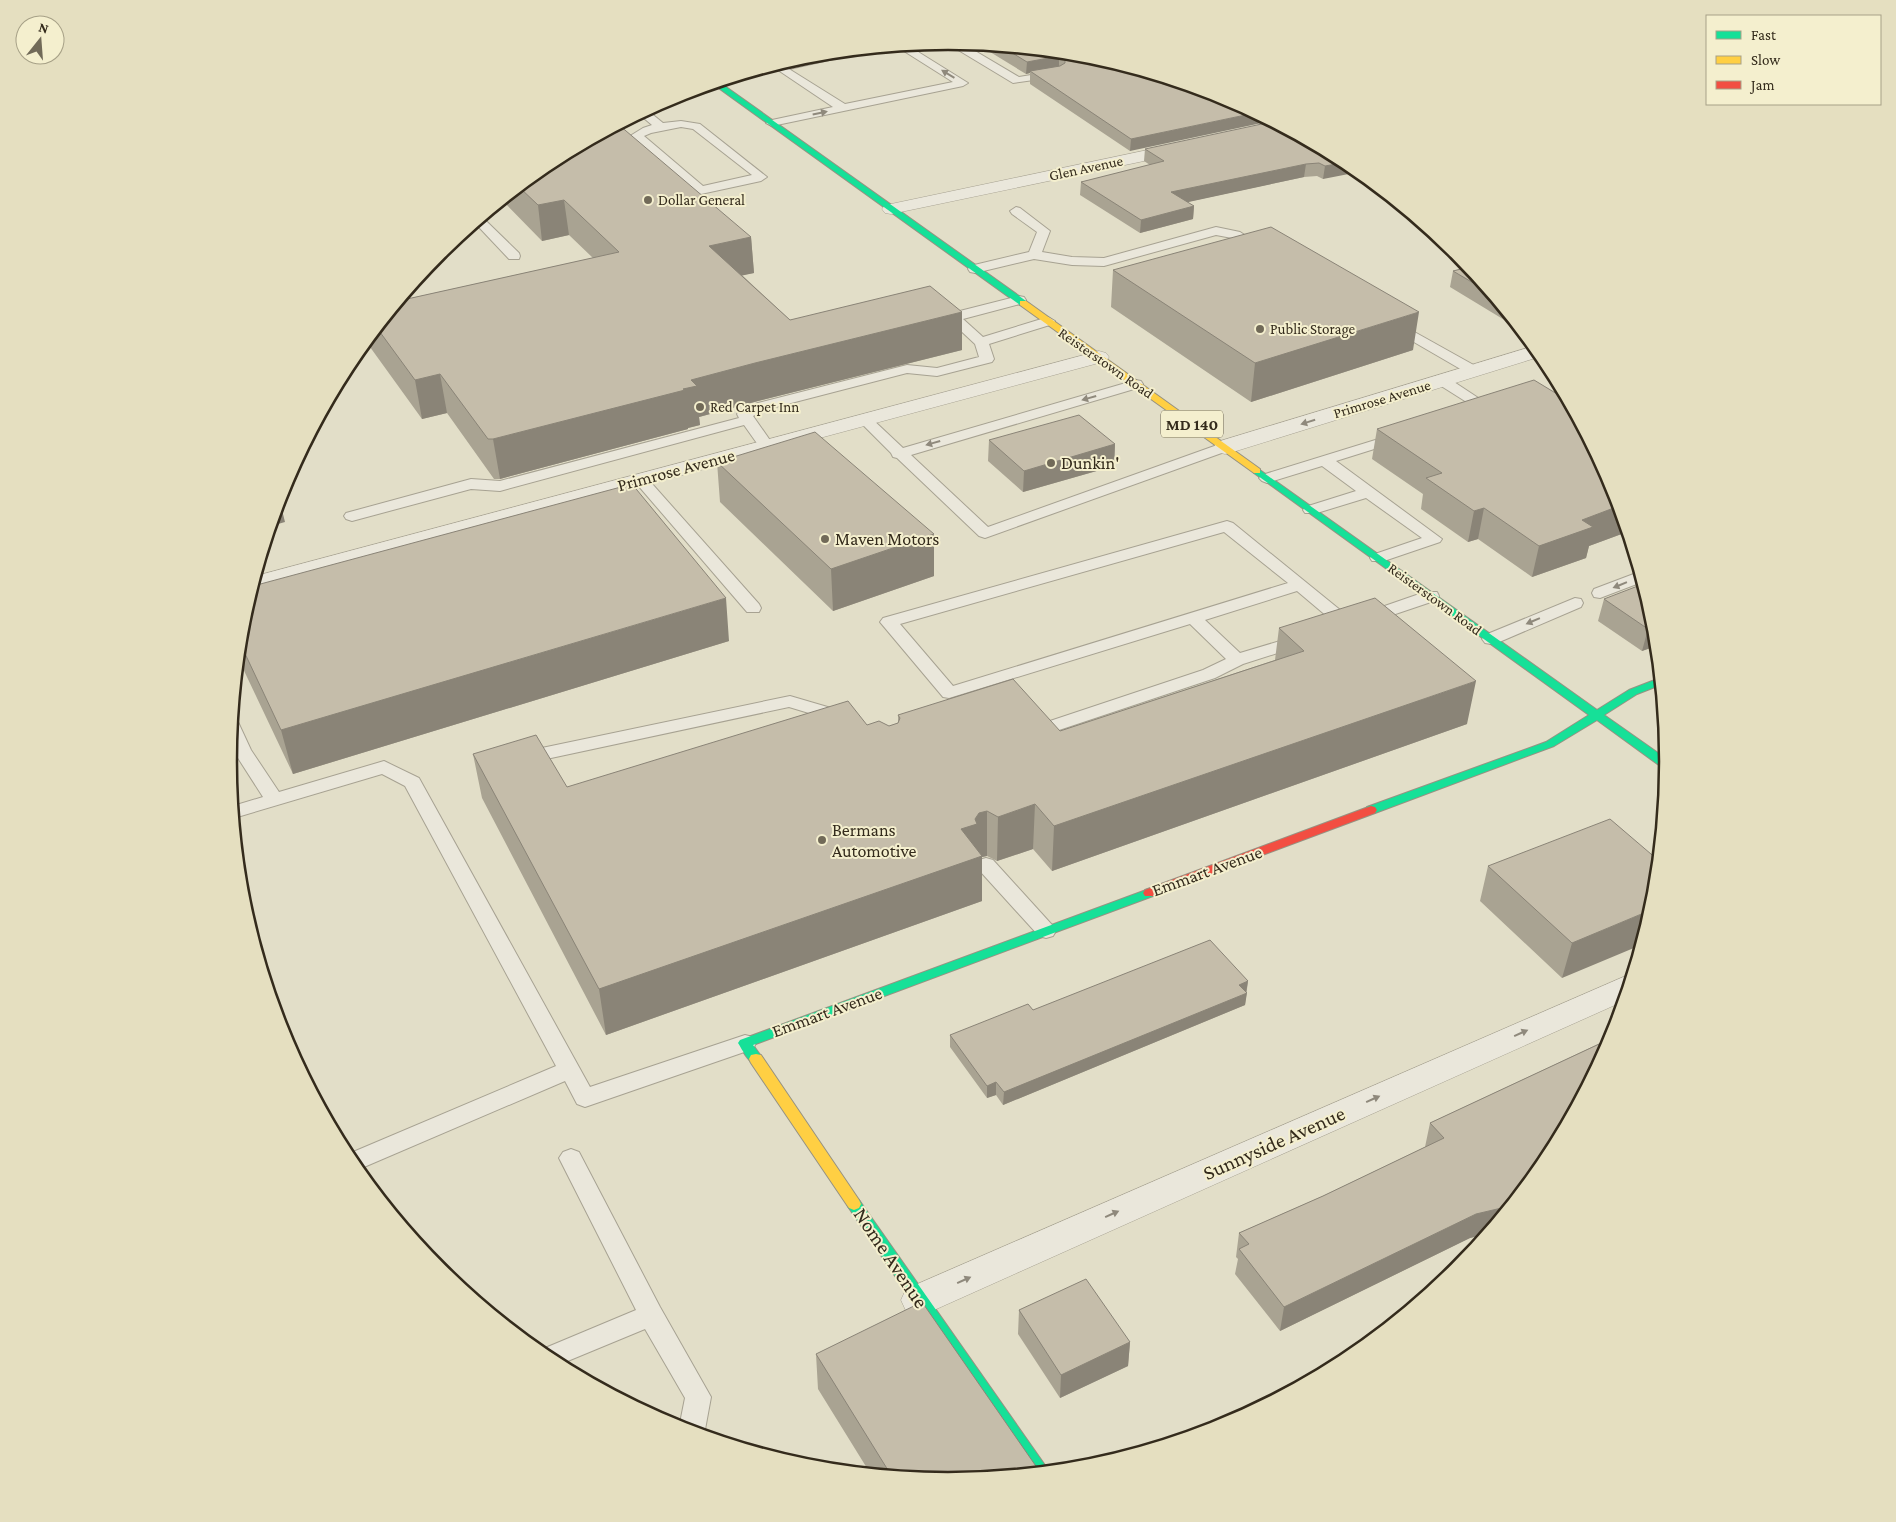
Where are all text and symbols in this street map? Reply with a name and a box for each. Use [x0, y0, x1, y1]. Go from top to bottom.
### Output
north arrow [15, 15, 65, 65]
legend [1706, 15, 1881, 105]
text: N [37, 19, 51, 37]
text: Fast [1751, 27, 1777, 43]
text: Slow [1751, 52, 1781, 68]
one-way arrow [942, 70, 955, 79]
text: Jam [1749, 77, 1774, 94]
one-way arrow [812, 109, 827, 117]
street label: Glen Avenue [1048, 152, 1125, 184]
place label: Dollar General [658, 192, 745, 208]
marker: Dollar General [642, 194, 654, 206]
place label: Public Storage [1270, 321, 1356, 338]
marker: Public Storage [1254, 323, 1266, 335]
street label: Reisterstown Road [1056, 324, 1156, 402]
street label: Primrose Avenue [1331, 377, 1433, 421]
one-way arrow [1081, 394, 1096, 402]
place label: Red Carpet Inn [710, 399, 799, 416]
marker: Red Carpet Inn [694, 401, 706, 413]
road number: MD 140 [1161, 410, 1223, 438]
one-way arrow [1300, 418, 1315, 426]
one-way arrow [926, 440, 941, 448]
street label: Primrose Avenue [615, 445, 737, 495]
place label: Dunkin' [1061, 453, 1119, 473]
marker: Dunkin' [1045, 457, 1057, 469]
place label: Maven Motors [835, 529, 939, 549]
marker: Maven Motors [819, 533, 831, 545]
street label: Reisterstown Road [1385, 560, 1485, 638]
one-way arrow [1612, 581, 1627, 589]
one-way arrow [1526, 618, 1540, 626]
place label: Bermans Automotive [832, 820, 917, 861]
marker: Bermans Automotive [816, 834, 828, 846]
street label: Emmart Avenue [1149, 842, 1265, 900]
street label: Emmart Avenue [769, 983, 885, 1041]
one-way arrow [1514, 1029, 1528, 1037]
one-way arrow [1366, 1095, 1380, 1103]
street label: Sunnyside Avenue [1199, 1101, 1349, 1185]
street label: Nome Avenue [849, 1203, 933, 1313]
one-way arrow [1105, 1210, 1119, 1218]
one-way arrow [957, 1276, 971, 1284]

